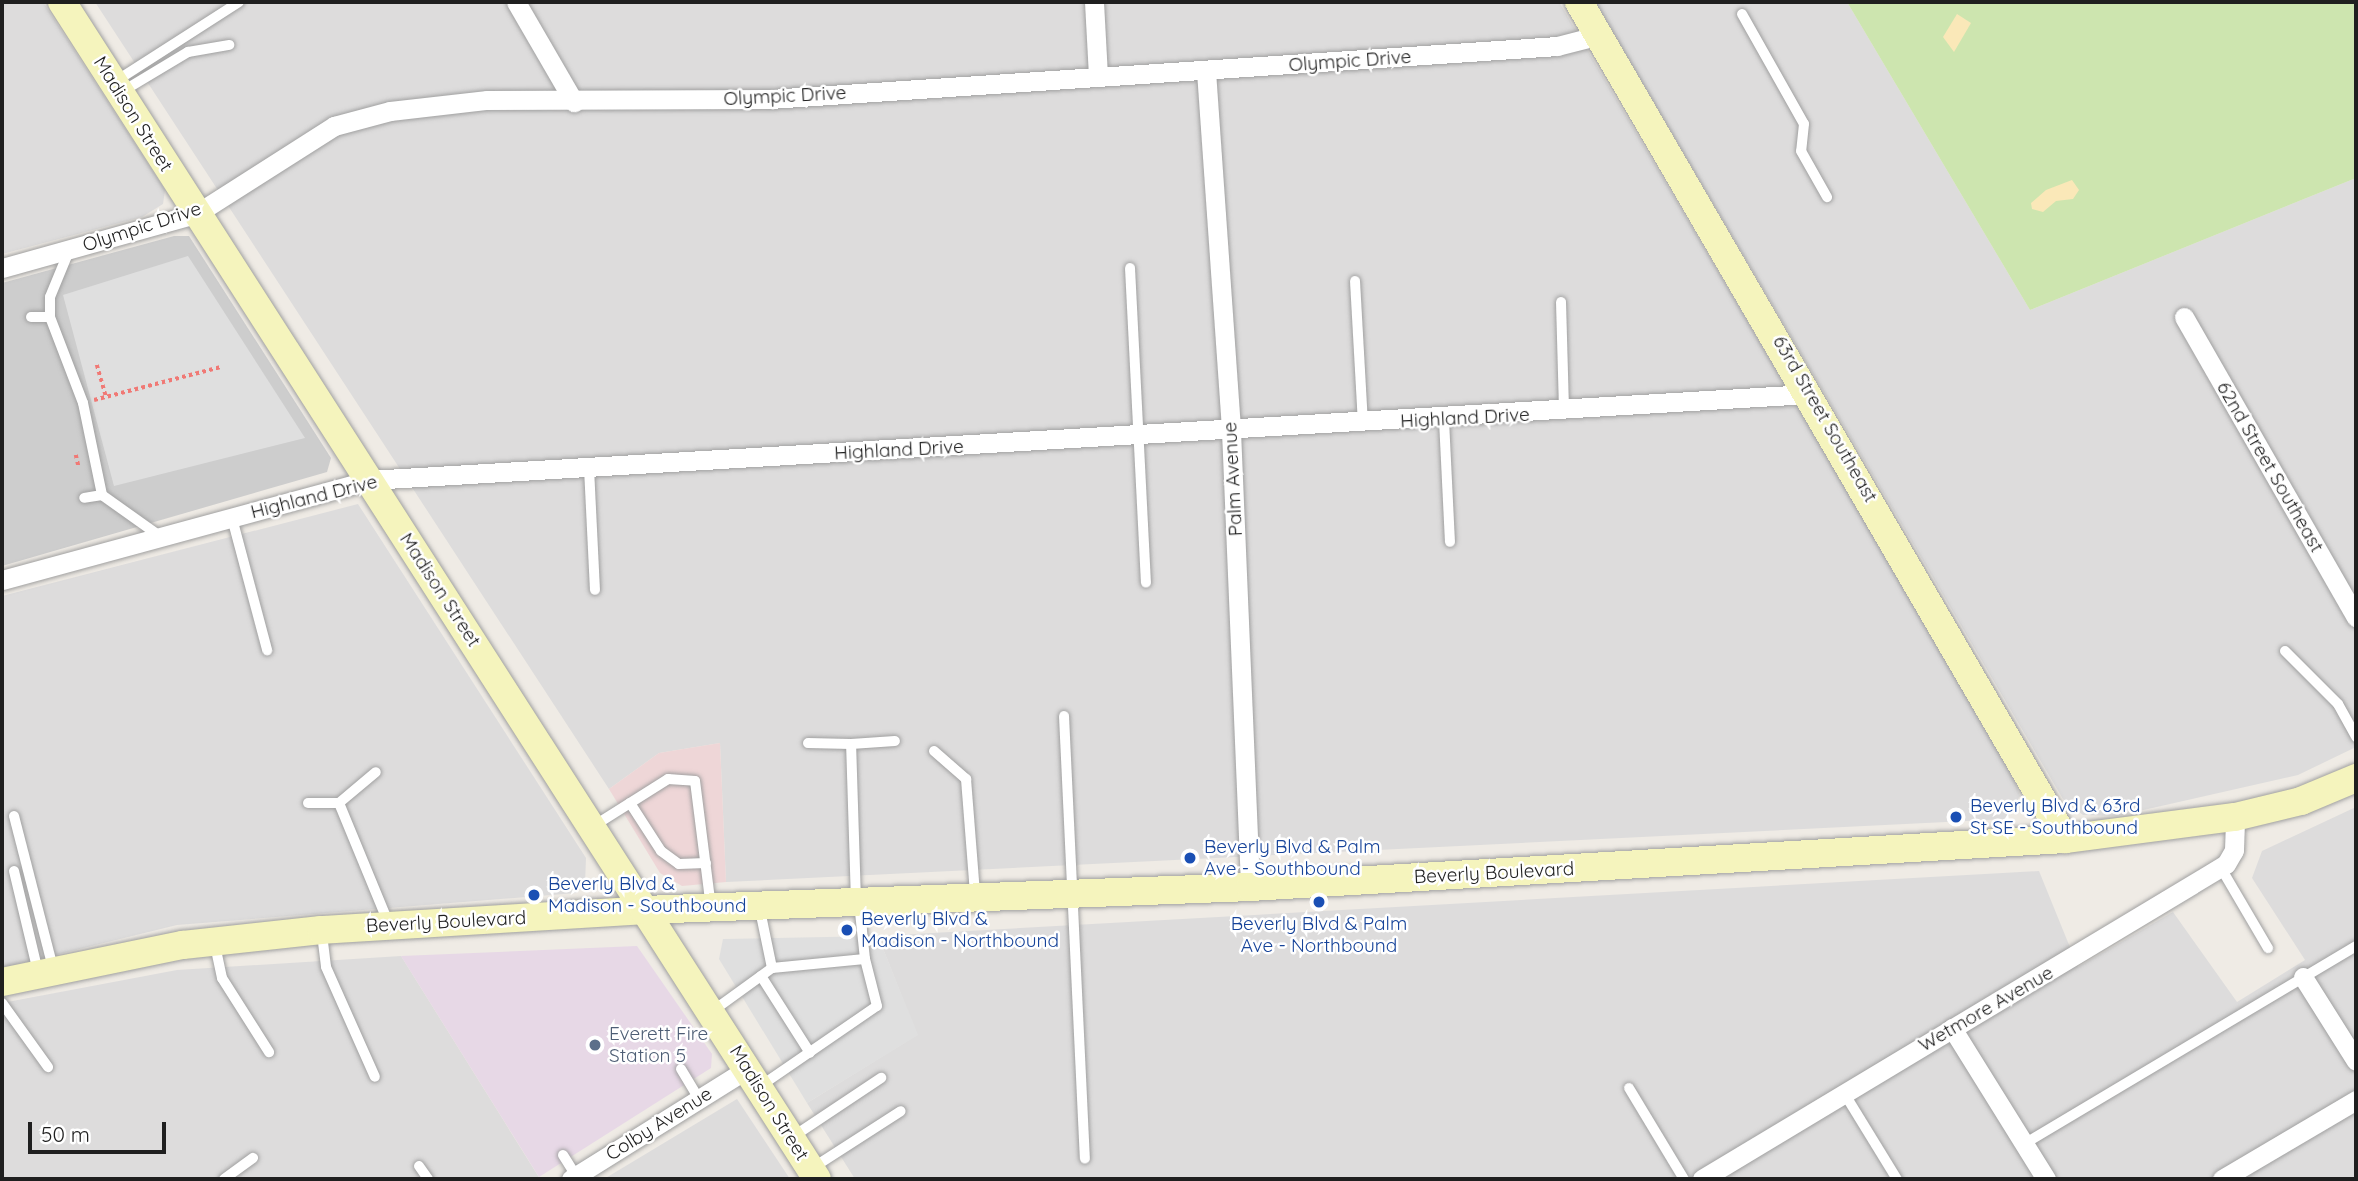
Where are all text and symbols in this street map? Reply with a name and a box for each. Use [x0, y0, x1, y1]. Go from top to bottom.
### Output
street label: Olympic Drive [1288, 45, 1412, 77]
street label: Madison Street [89, 52, 177, 176]
street label: Olympic Drive [723, 81, 847, 111]
street label: Olympic Drive [80, 197, 204, 257]
street label: 63rd Street Southeast [1768, 332, 1882, 506]
street label: 62nd Street Southeast [2212, 378, 2328, 556]
street label: Highland Drive [1400, 403, 1530, 433]
street label: Palm Avenue [1219, 421, 1247, 537]
street label: Highland Drive [834, 435, 964, 465]
street label: Highland Drive [248, 470, 380, 524]
street label: Madison Street [395, 529, 485, 651]
place label: Beverly Blvd & 63rd St SE - Southbound [1970, 795, 2141, 839]
marker: Beverly Blvd & 63rd St SE - Southbound [1948, 809, 1964, 825]
place label: Beverly Blvd & Palm Ave - Southbound [1204, 836, 1380, 880]
marker: Beverly Blvd & Palm Ave - Southbound [1182, 850, 1198, 866]
street label: Beverly Boulevard [1413, 857, 1575, 889]
place label: Beverly Blvd & Madison - Southbound [548, 873, 746, 917]
marker: Beverly Blvd & Madison - Southbound [526, 887, 542, 903]
marker: Beverly Blvd & Palm Ave - Northbound [1311, 894, 1327, 910]
street label: Beverly Boulevard [365, 906, 527, 938]
place label: Beverly Blvd & Madison - Northbound [861, 908, 1059, 952]
place label: Beverly Blvd & Palm Ave - Northbound [1231, 913, 1407, 957]
marker: Beverly Blvd & Madison - Northbound [839, 922, 855, 938]
street label: Wetmore Avenue [1915, 961, 2057, 1057]
place label: Everett Fire Station 5 [609, 1023, 708, 1067]
marker: Everett Fire Station 5 [587, 1037, 603, 1053]
street label: Madison Street [725, 1041, 813, 1165]
street label: Colby Avenue [602, 1082, 716, 1166]
scale bar [32, 1108, 170, 1152]
text: 50 m [41, 1121, 90, 1147]

